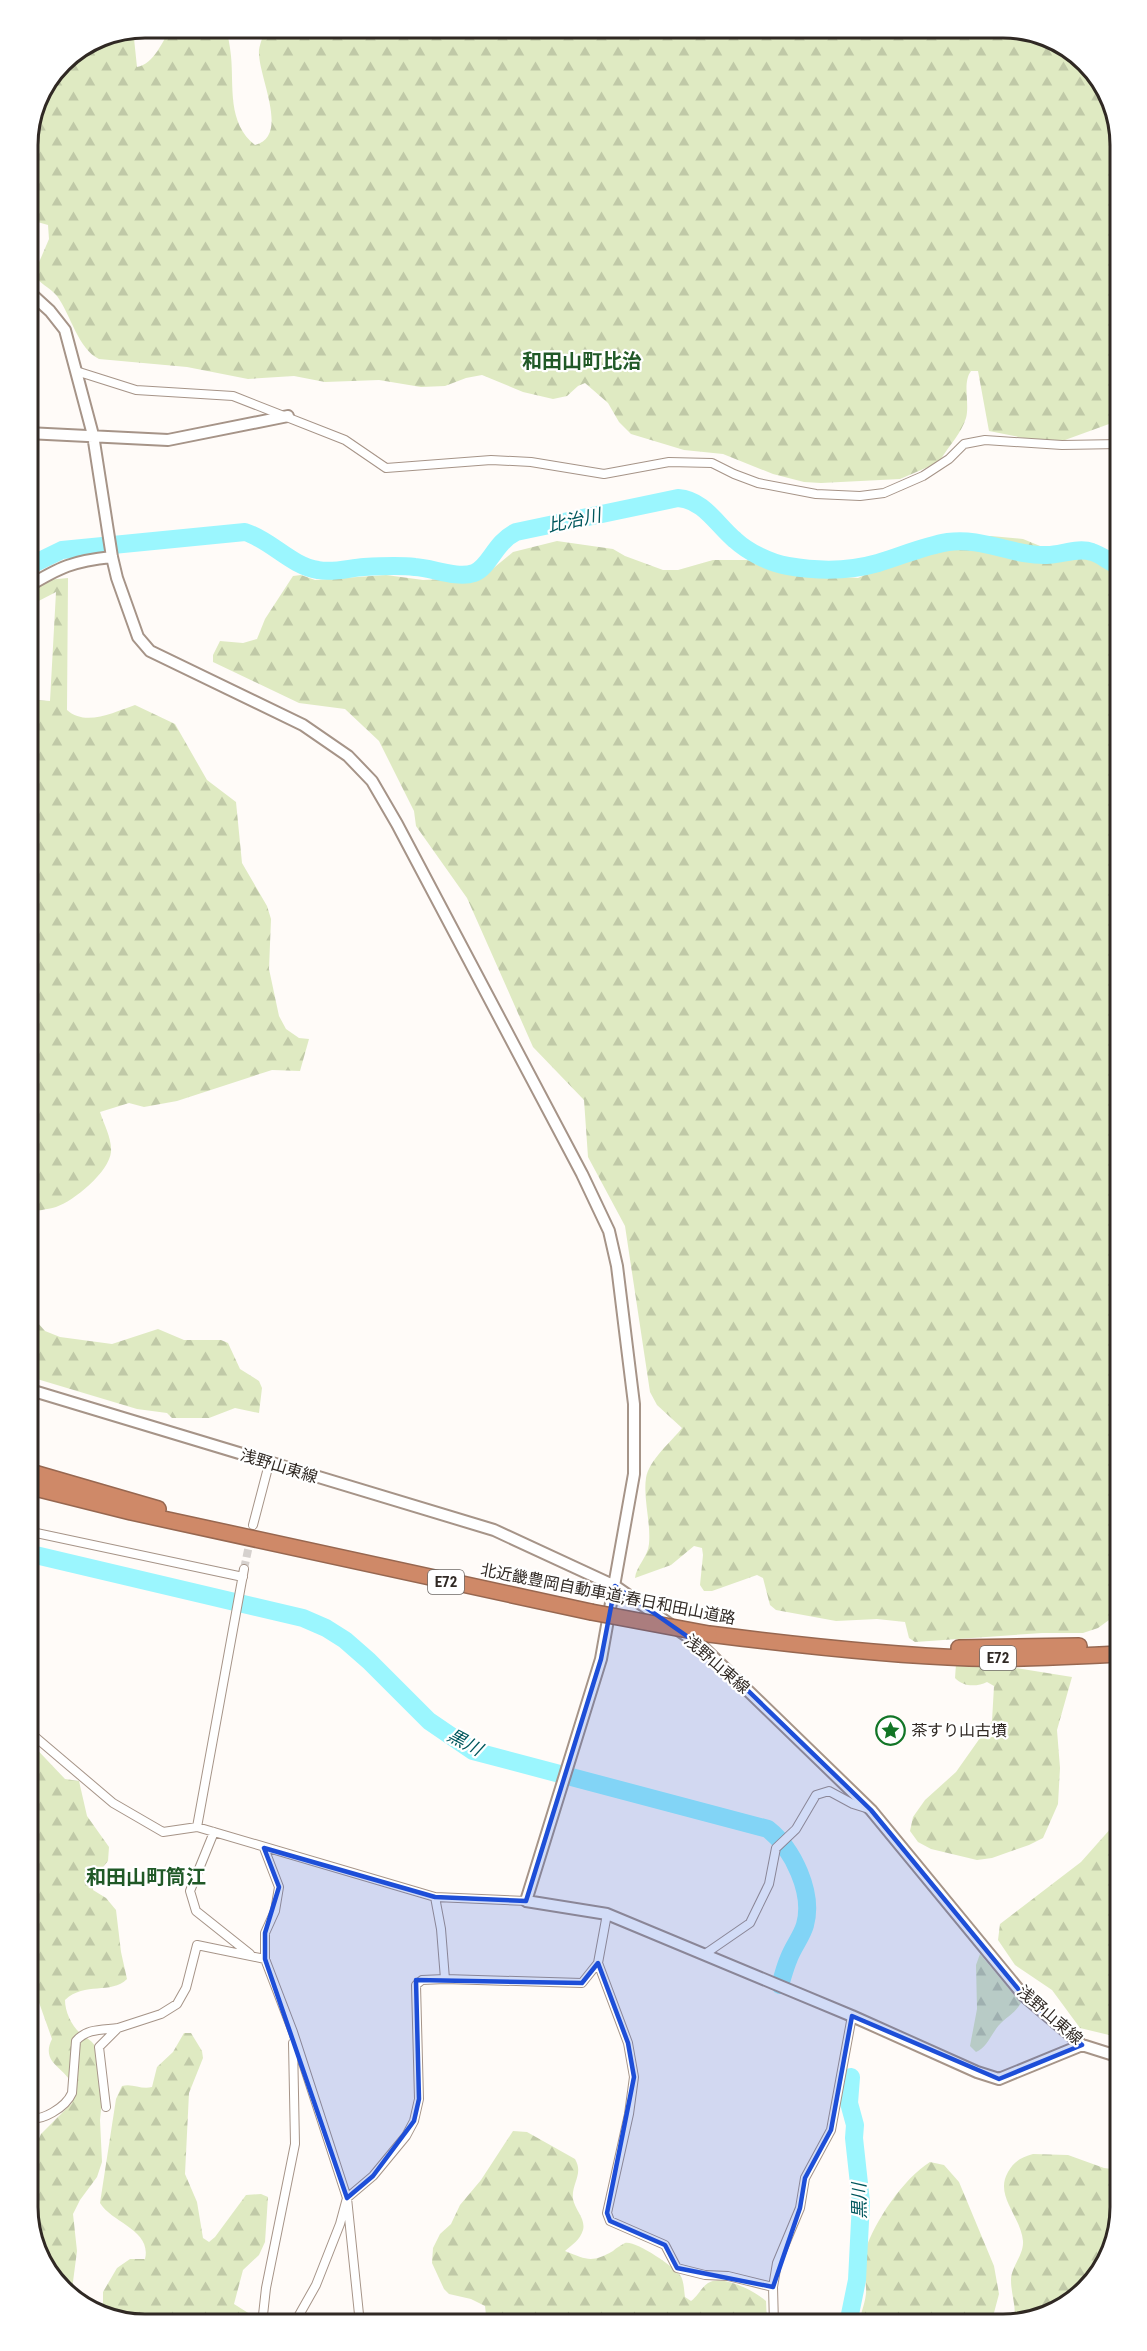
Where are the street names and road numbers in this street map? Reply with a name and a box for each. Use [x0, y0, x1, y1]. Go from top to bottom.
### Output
street label: 浅野山東線 [238, 1445, 320, 1487]
street label: 北近畿豊岡自動車道;春日和田山道路 [479, 1560, 737, 1628]
road number: E72 [428, 1570, 464, 1594]
street label: 浅野山東線 [681, 1631, 753, 1697]
road number: E72 [980, 1646, 1016, 1670]
street label: 浅野山東線 [1014, 1982, 1086, 2048]

